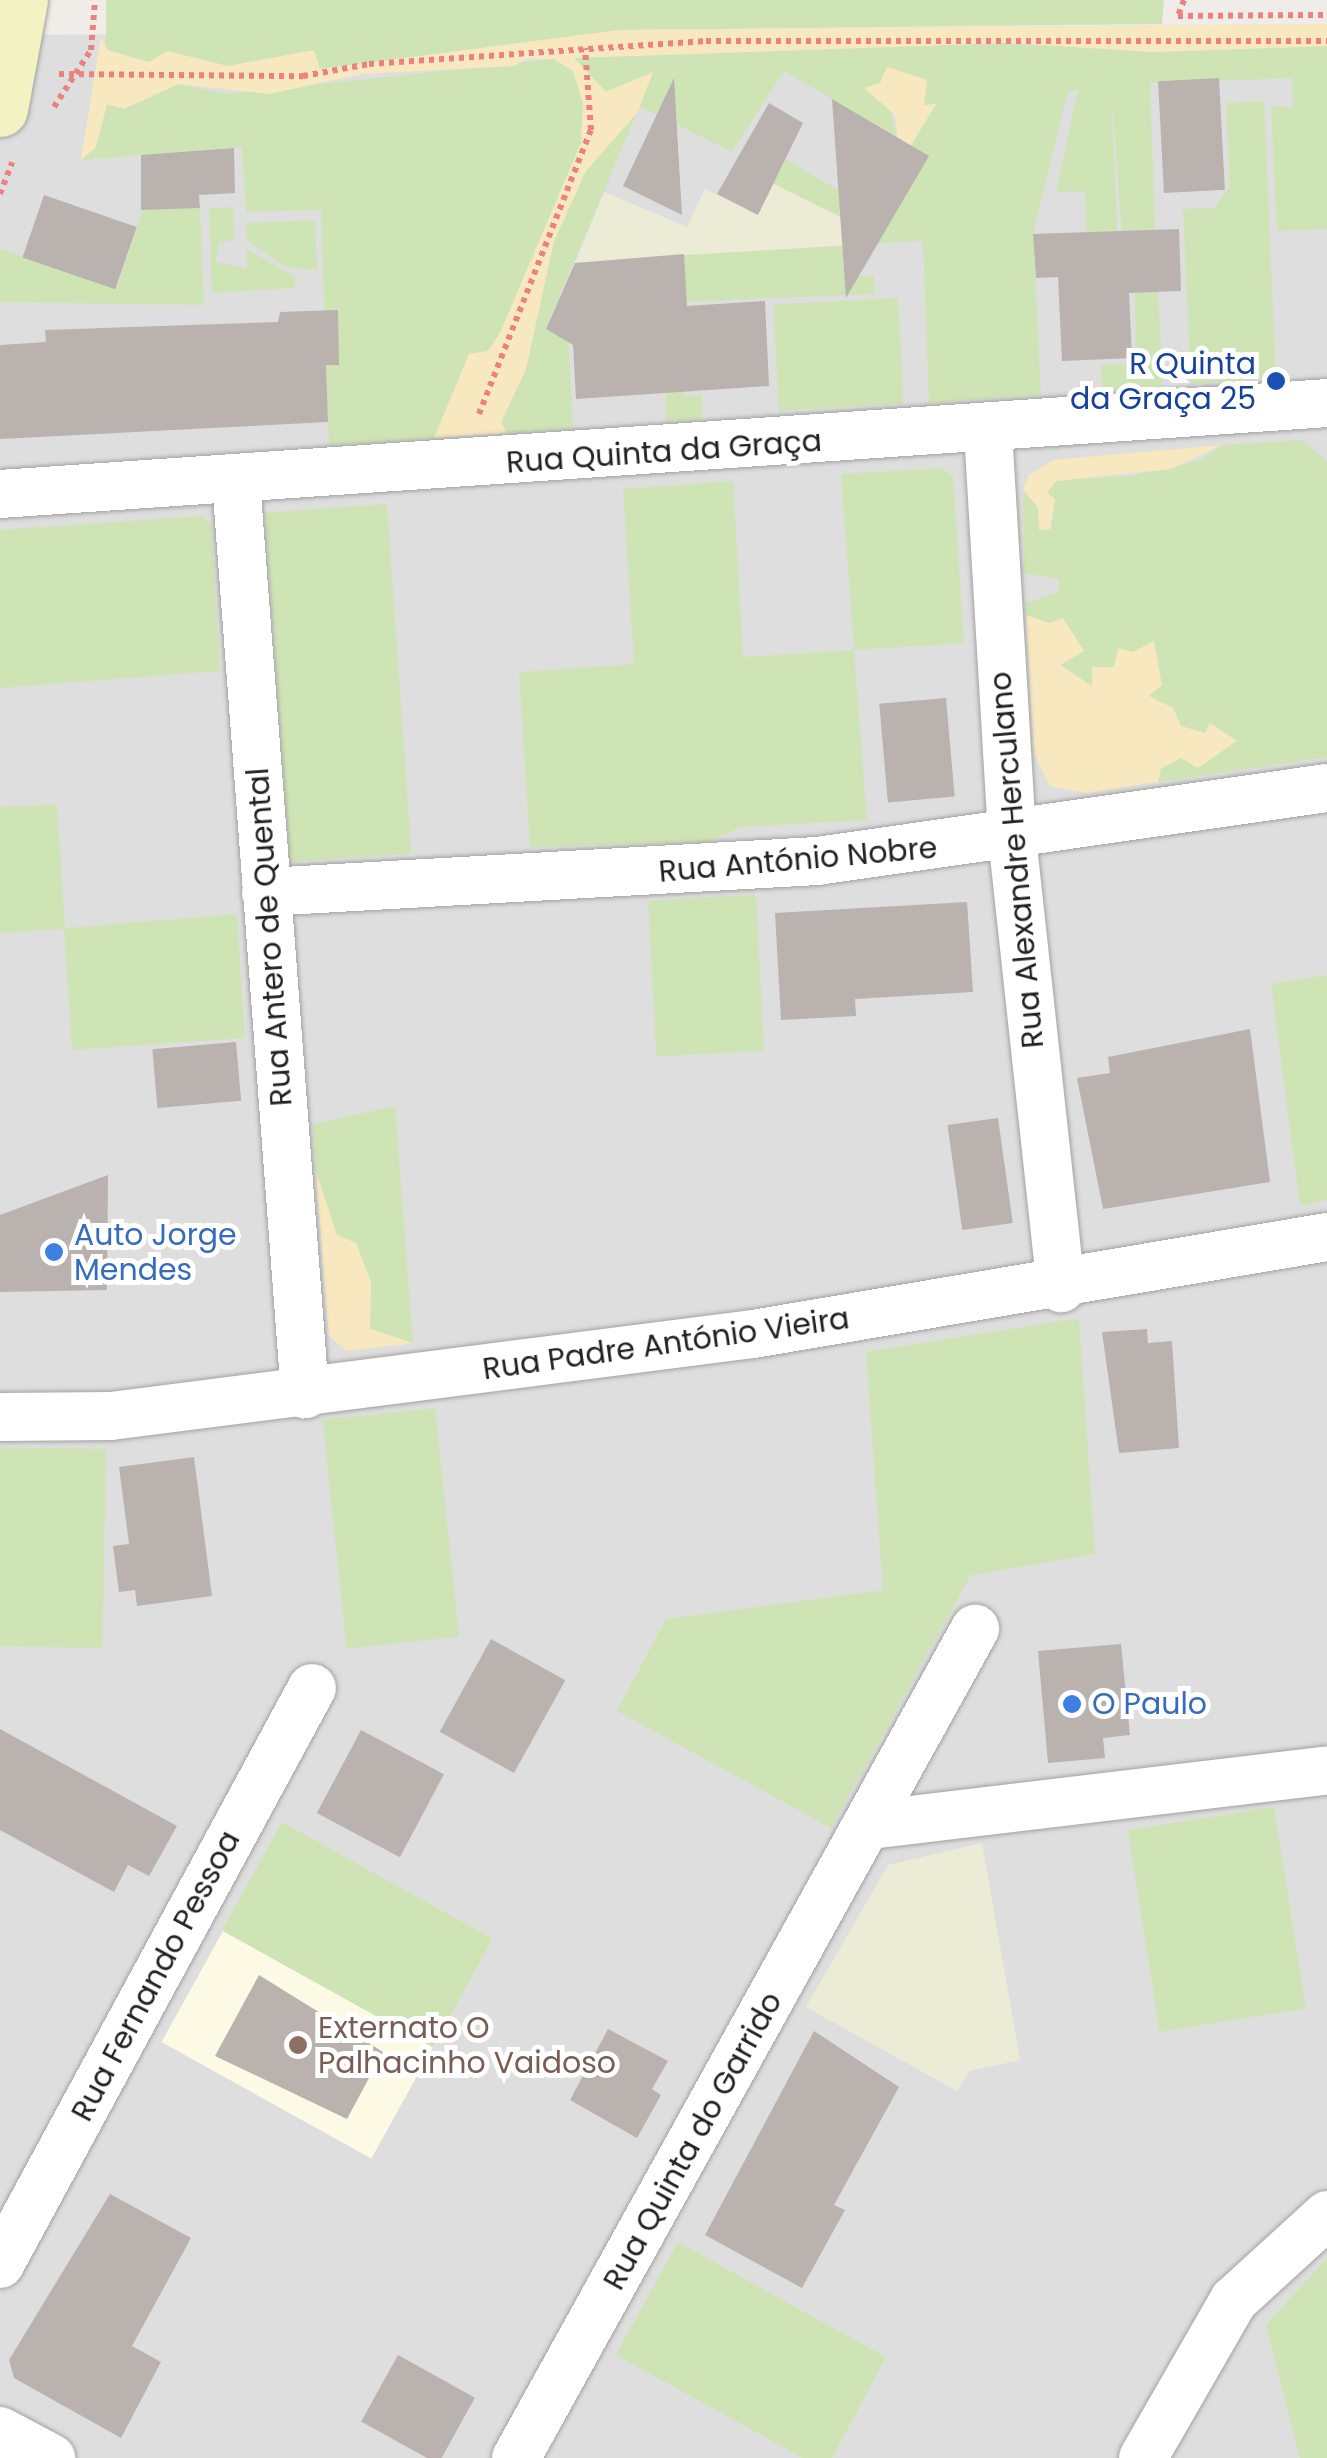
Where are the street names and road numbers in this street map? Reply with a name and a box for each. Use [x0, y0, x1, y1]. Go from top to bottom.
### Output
street label: Rua Quinta da Graça [505, 423, 823, 481]
street label: Rua Alexandre Herculano [983, 670, 1051, 1050]
street label: Rua Antero de Quental [240, 767, 300, 1107]
street label: Rua António Nobre [657, 830, 939, 890]
street label: Rua Padre António Vieira [480, 1300, 852, 1388]
street label: Rua Fernando Pessoa [64, 1825, 248, 2127]
street label: Rua Quinta do Garrido [596, 1986, 790, 2296]

